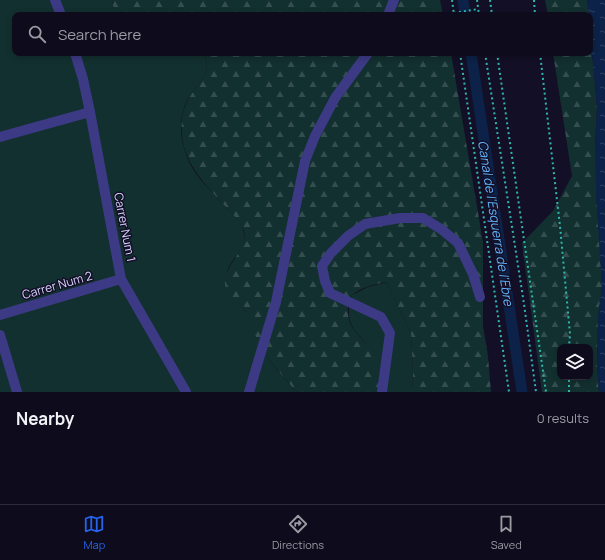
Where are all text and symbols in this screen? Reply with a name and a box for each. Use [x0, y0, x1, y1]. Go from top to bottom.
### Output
search box [12, 12, 593, 56]
icon: search [26, 23, 48, 45]
text: Search here [58, 24, 141, 45]
water label: Canal de l'Esquerra de l'Ebre [474, 139, 518, 308]
street label: Carrer Num 1 [110, 191, 140, 263]
street label: Carrer Num 2 [20, 267, 94, 303]
map controls [557, 344, 593, 380]
button: layers [557, 344, 593, 380]
text: Nearby [16, 407, 74, 430]
text: 0 results [537, 409, 589, 427]
tab: Map [83, 513, 105, 552]
tab: Directions [272, 513, 324, 552]
tab: Saved [491, 513, 522, 552]

